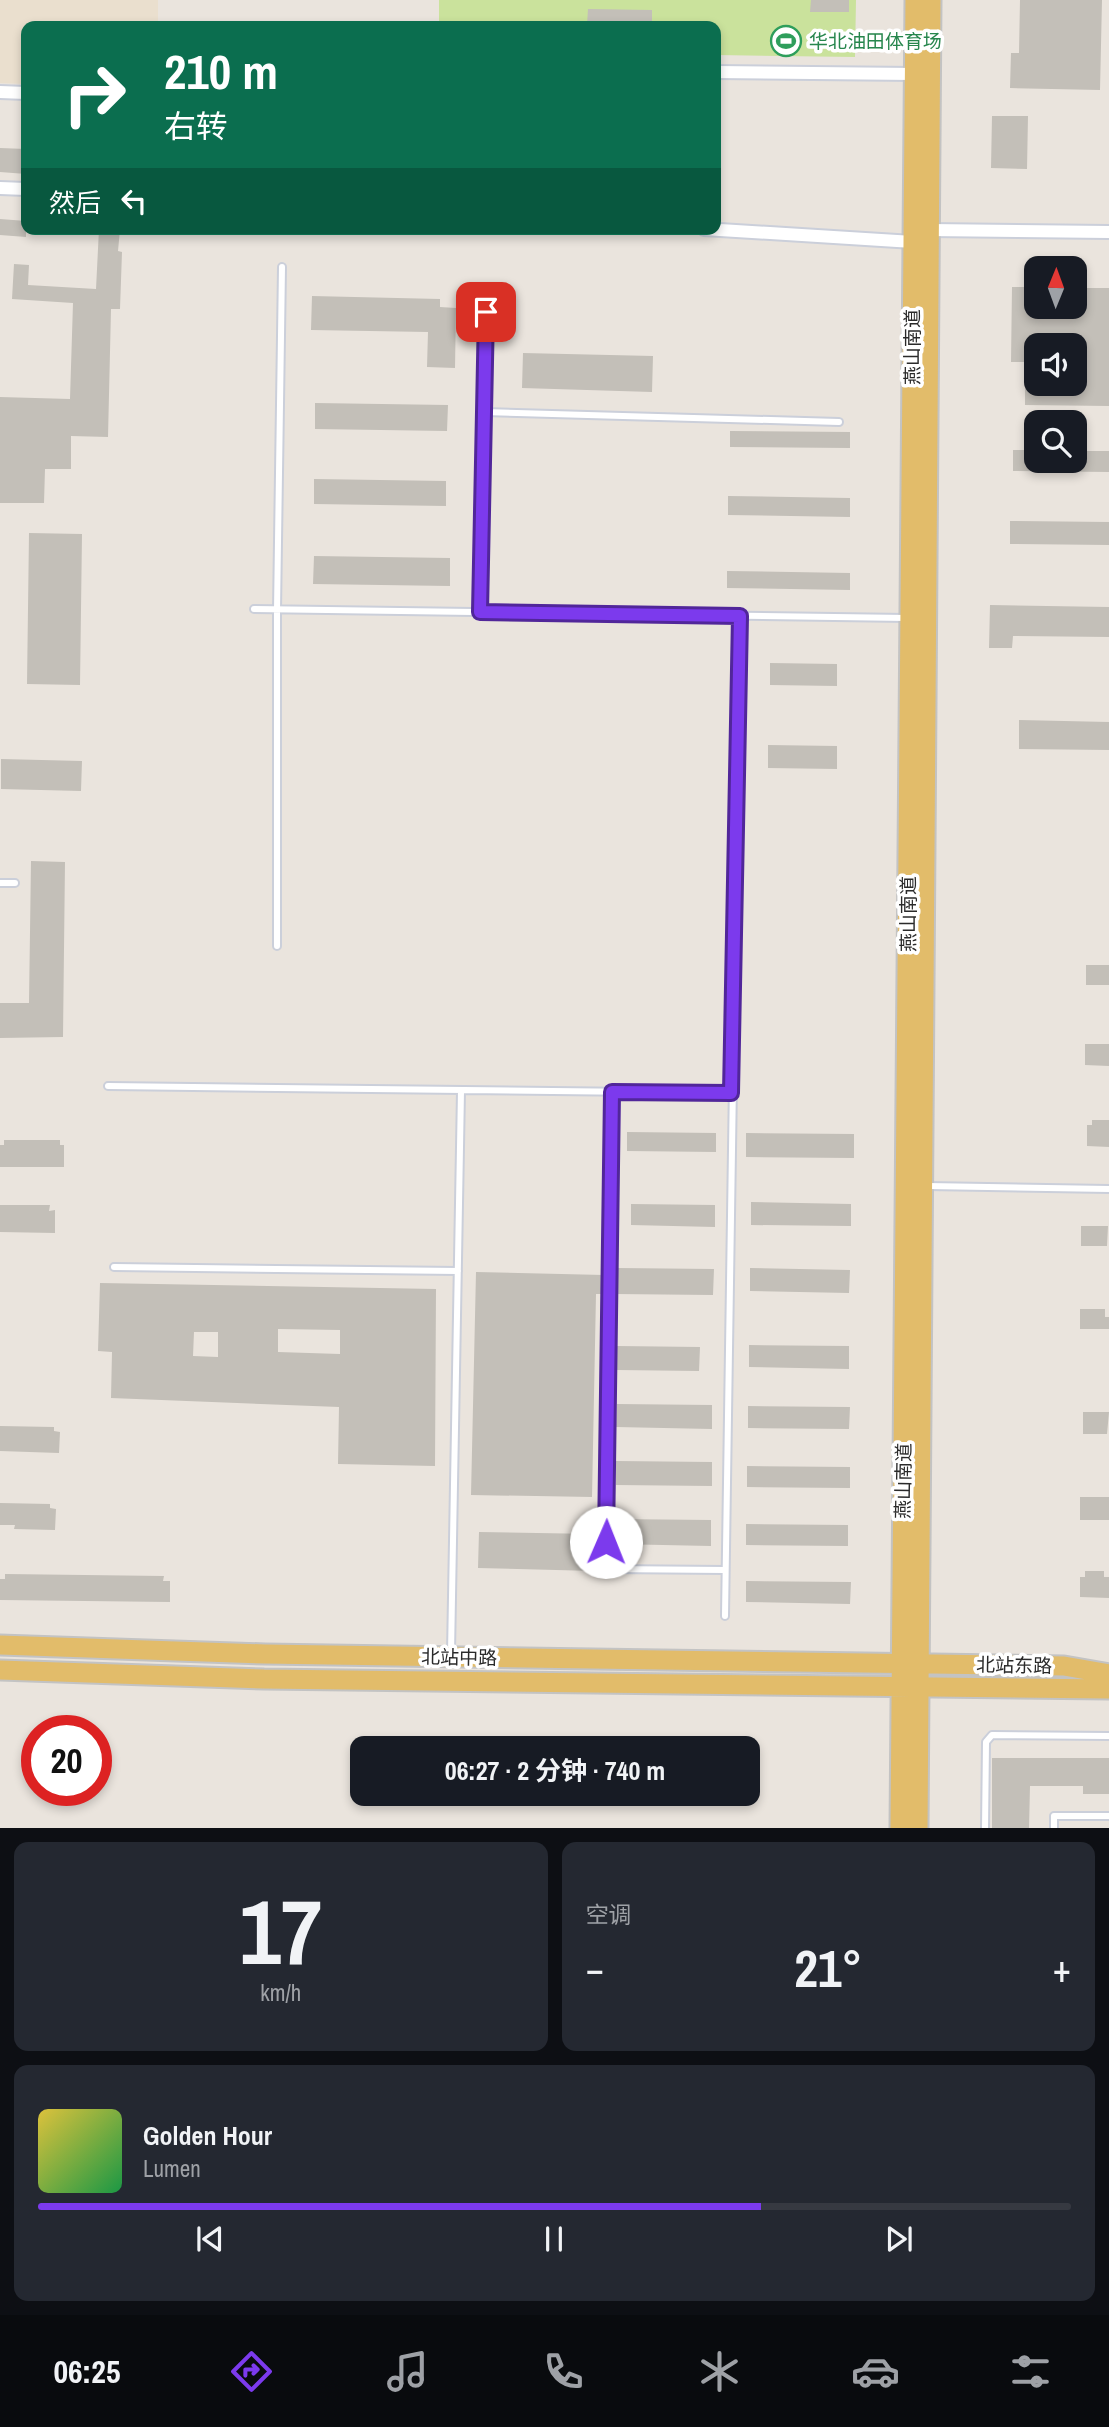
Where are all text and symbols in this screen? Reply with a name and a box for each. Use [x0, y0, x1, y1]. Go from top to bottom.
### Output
sports icon: 华北油田体育场 [769, 24, 803, 58]
place label: 华北油田体育场 [809, 28, 942, 54]
text: 210 m [164, 38, 278, 104]
icon: right [49, 49, 140, 140]
text: 右转 [164, 105, 228, 148]
icon: left [115, 182, 153, 220]
text: 然后 [49, 185, 101, 220]
north arrow [1024, 256, 1087, 318]
map controls [1024, 256, 1087, 473]
pin [456, 282, 516, 342]
icon: arrive [467, 293, 505, 331]
street label: 燕山南道 [899, 309, 925, 385]
button: sound [1024, 333, 1087, 396]
button: search [1024, 410, 1087, 473]
street label: 燕山南道 [895, 876, 921, 952]
street label: 燕山南道 [889, 1443, 917, 1519]
position arrow [569, 1505, 643, 1579]
street label: 北站中路 [421, 1643, 497, 1671]
street label: 北站东路 [976, 1651, 1052, 1679]
speed limit sign: 20 [21, 1715, 112, 1806]
text: 06:27 · 2 分钟 · 740 m [445, 1753, 665, 1788]
text: 17 [239, 1870, 322, 1992]
text: 空调 [586, 1899, 632, 1930]
text: 21° [794, 1933, 862, 2003]
text: − [586, 1943, 604, 1994]
text: + [1053, 1943, 1071, 1994]
text: km/h [260, 1977, 301, 2008]
text: Golden Hour [143, 2118, 272, 2153]
text: Lumen [143, 2153, 201, 2184]
icon: previous [191, 2220, 229, 2258]
icon: pause [535, 2220, 573, 2258]
icon: next [880, 2220, 918, 2258]
icon: directions [227, 2347, 276, 2396]
icon: music [383, 2347, 432, 2396]
icon: phone [539, 2347, 588, 2396]
icon: climate [695, 2347, 744, 2396]
icon: car [851, 2347, 900, 2396]
icon: filters [1006, 2347, 1055, 2396]
text: 06:25 [53, 2350, 121, 2393]

